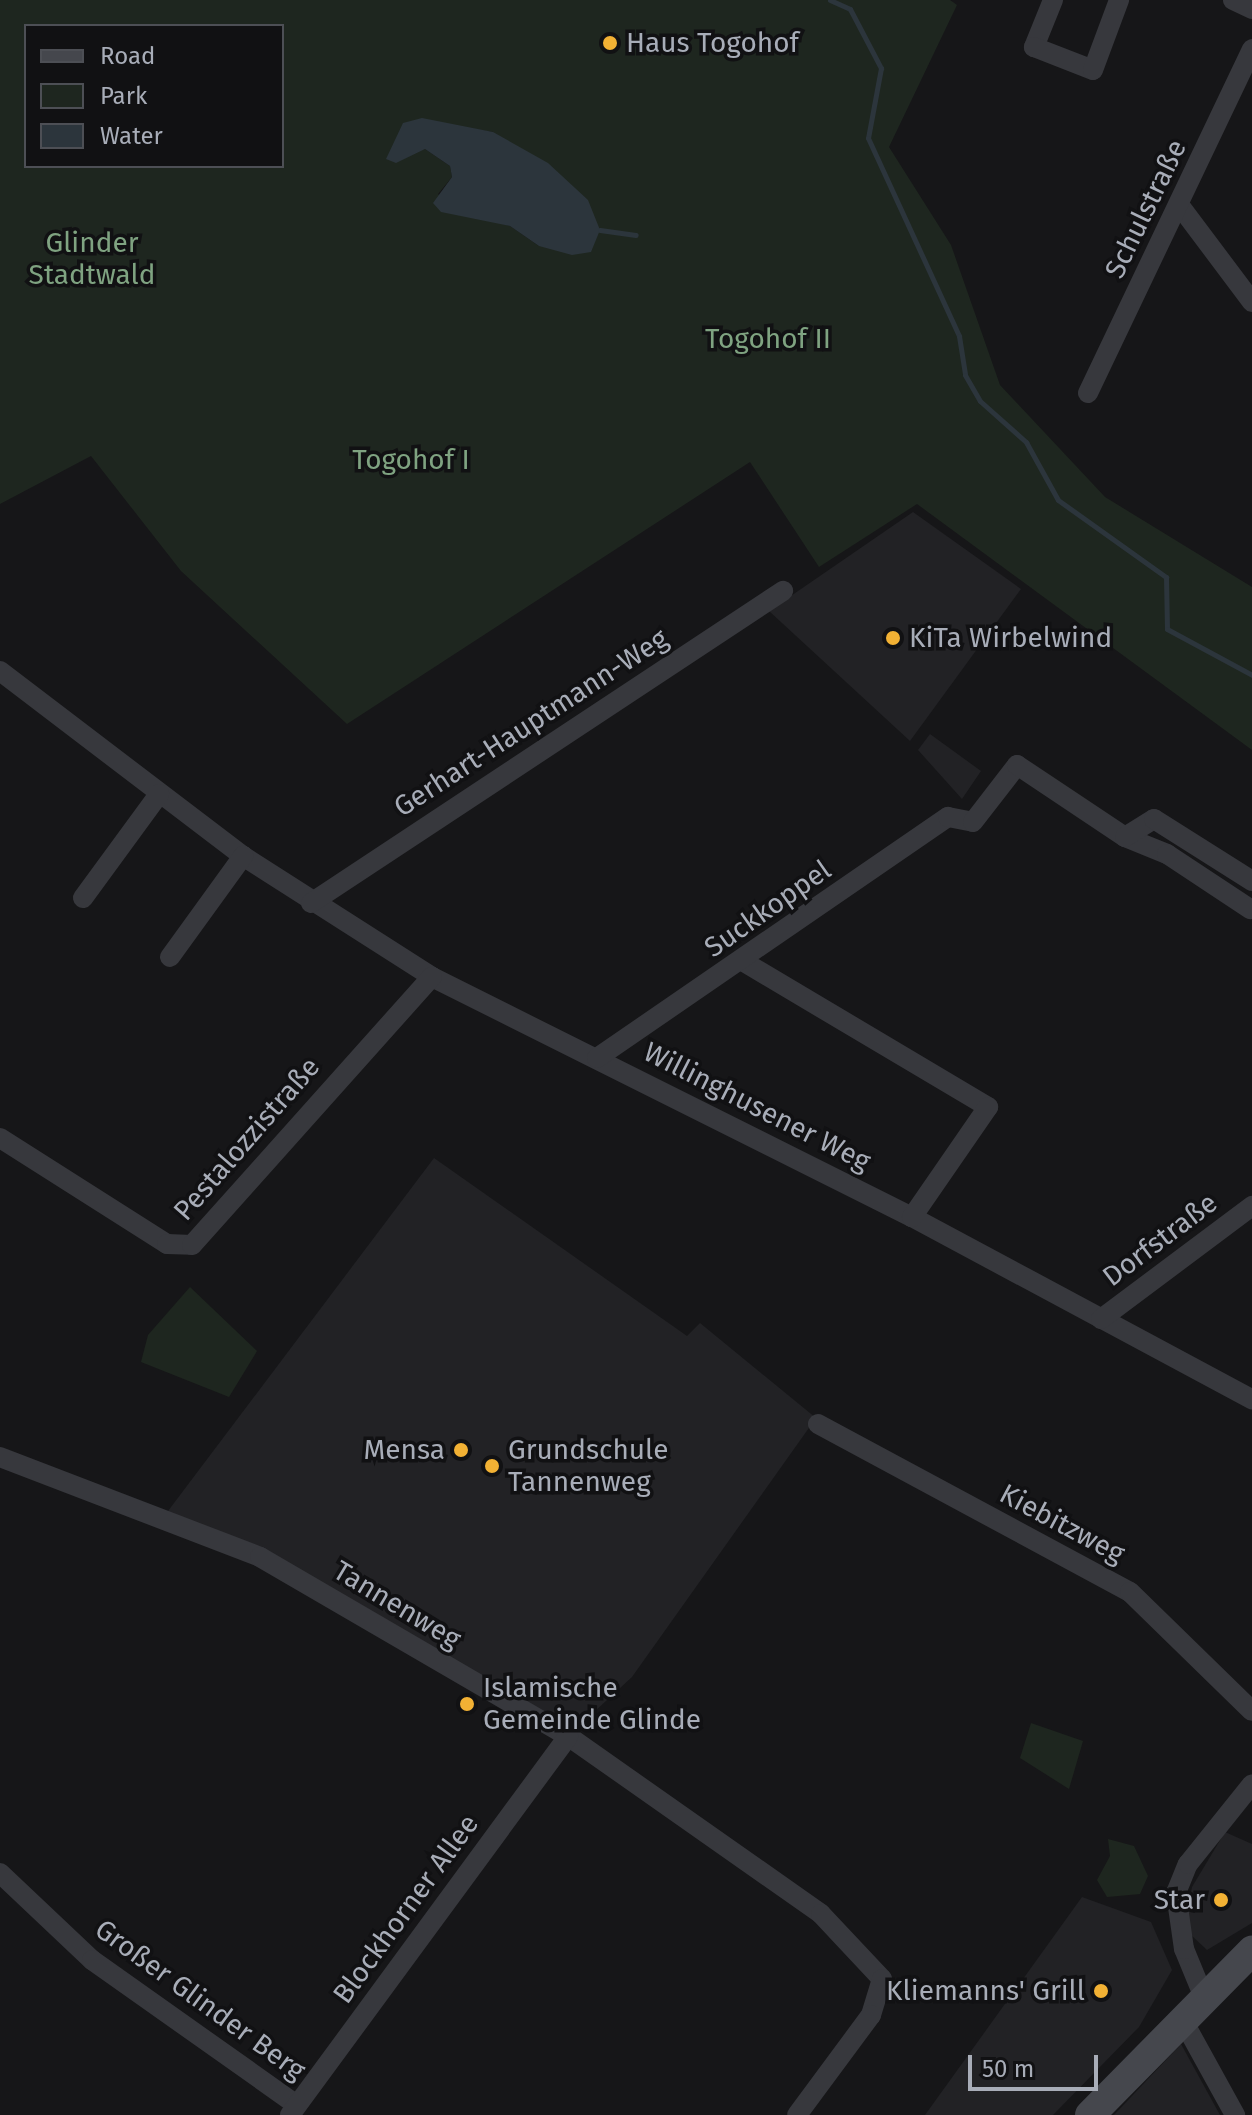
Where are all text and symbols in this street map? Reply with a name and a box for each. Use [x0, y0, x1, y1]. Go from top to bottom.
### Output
legend [24, 24, 284, 168]
place label: Haus Togohof [626, 26, 799, 60]
marker: Haus Togohof [601, 34, 619, 52]
text: Road [100, 42, 155, 70]
text: Park [100, 82, 147, 110]
text: Water [100, 122, 163, 150]
street label: Schulstraße [1098, 134, 1194, 284]
park label: Glinder Stadtwald [29, 226, 155, 292]
park label: Togohof II [705, 322, 831, 356]
park label: Togohof I [352, 443, 470, 477]
place label: KiTa Wirbelwind [909, 621, 1112, 655]
street label: Gerhart-Hauptmann-Weg [388, 622, 674, 824]
marker: KiTa Wirbelwind [884, 629, 902, 647]
street label: Suckkoppel [698, 853, 838, 965]
street label: Willinghusener Weg [638, 1035, 876, 1179]
street label: Pestalozzistraße [167, 1050, 327, 1228]
street label: Dorfstraße [1096, 1186, 1224, 1294]
place label: Mensa [364, 1433, 445, 1467]
place label: Grundschule Tannenweg [508, 1433, 668, 1499]
marker: Mensa [452, 1441, 470, 1459]
marker: Grundschule Tannenweg [483, 1457, 501, 1475]
street label: Kiebitzweg [994, 1477, 1130, 1571]
street label: Tannenweg [327, 1554, 467, 1656]
place label: Islamische Gemeinde Glinde [483, 1671, 701, 1737]
marker: Islamische Gemeinde Glinde [458, 1695, 476, 1713]
street label: Blockhorner Allee [326, 1808, 486, 2010]
place label: Star [1154, 1883, 1205, 1917]
marker: Star [1212, 1891, 1230, 1909]
street label: Großer Glinder Berg [88, 1912, 312, 2088]
place label: Kliemanns' Grill [886, 1974, 1085, 2008]
marker: Kliemanns' Grill [1092, 1982, 1110, 2000]
scale bar [972, 2039, 1102, 2089]
text: 50 m [982, 2055, 1034, 2083]

